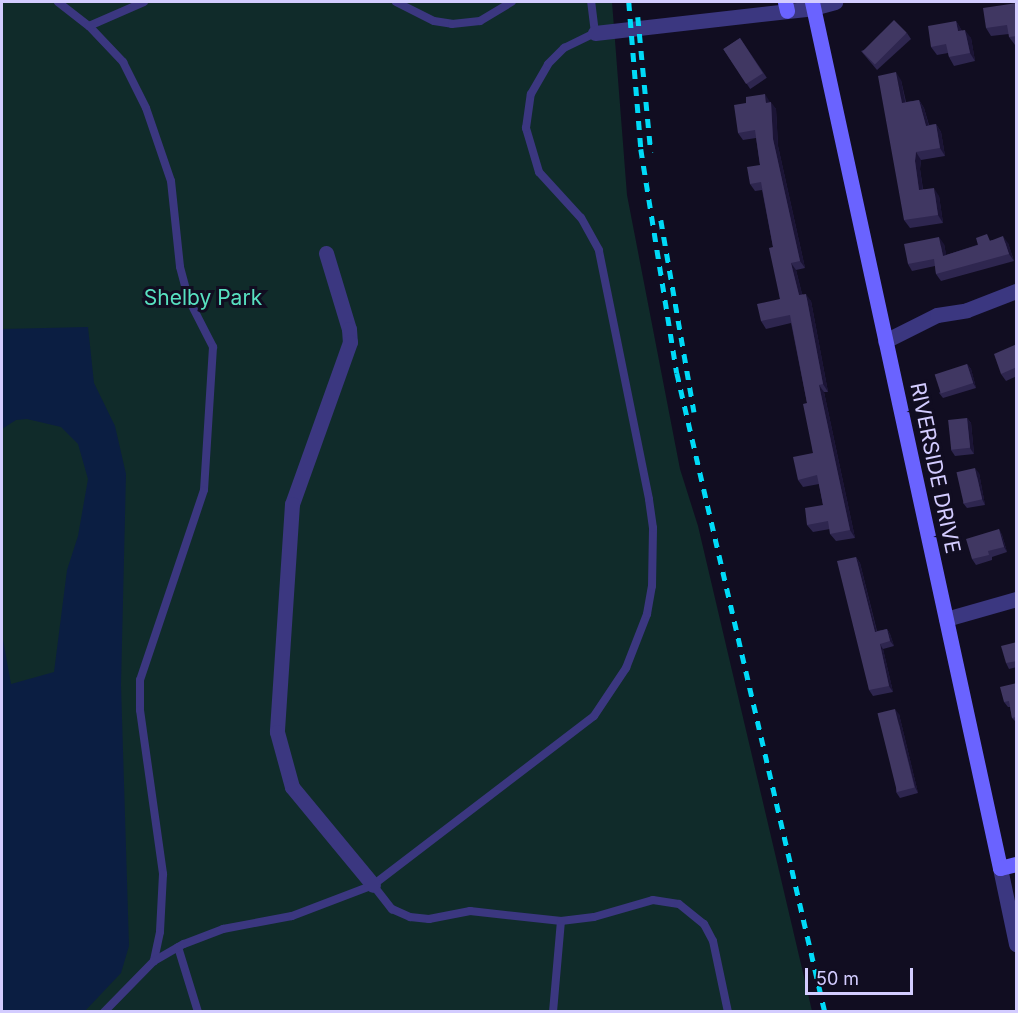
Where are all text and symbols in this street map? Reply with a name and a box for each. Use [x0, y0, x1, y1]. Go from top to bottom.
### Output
park label: Shelby Park [144, 285, 262, 311]
street label: RIVERSIDE DRIVE [905, 380, 965, 556]
scale bar [808, 956, 916, 994]
text: 50 m [816, 968, 859, 989]

